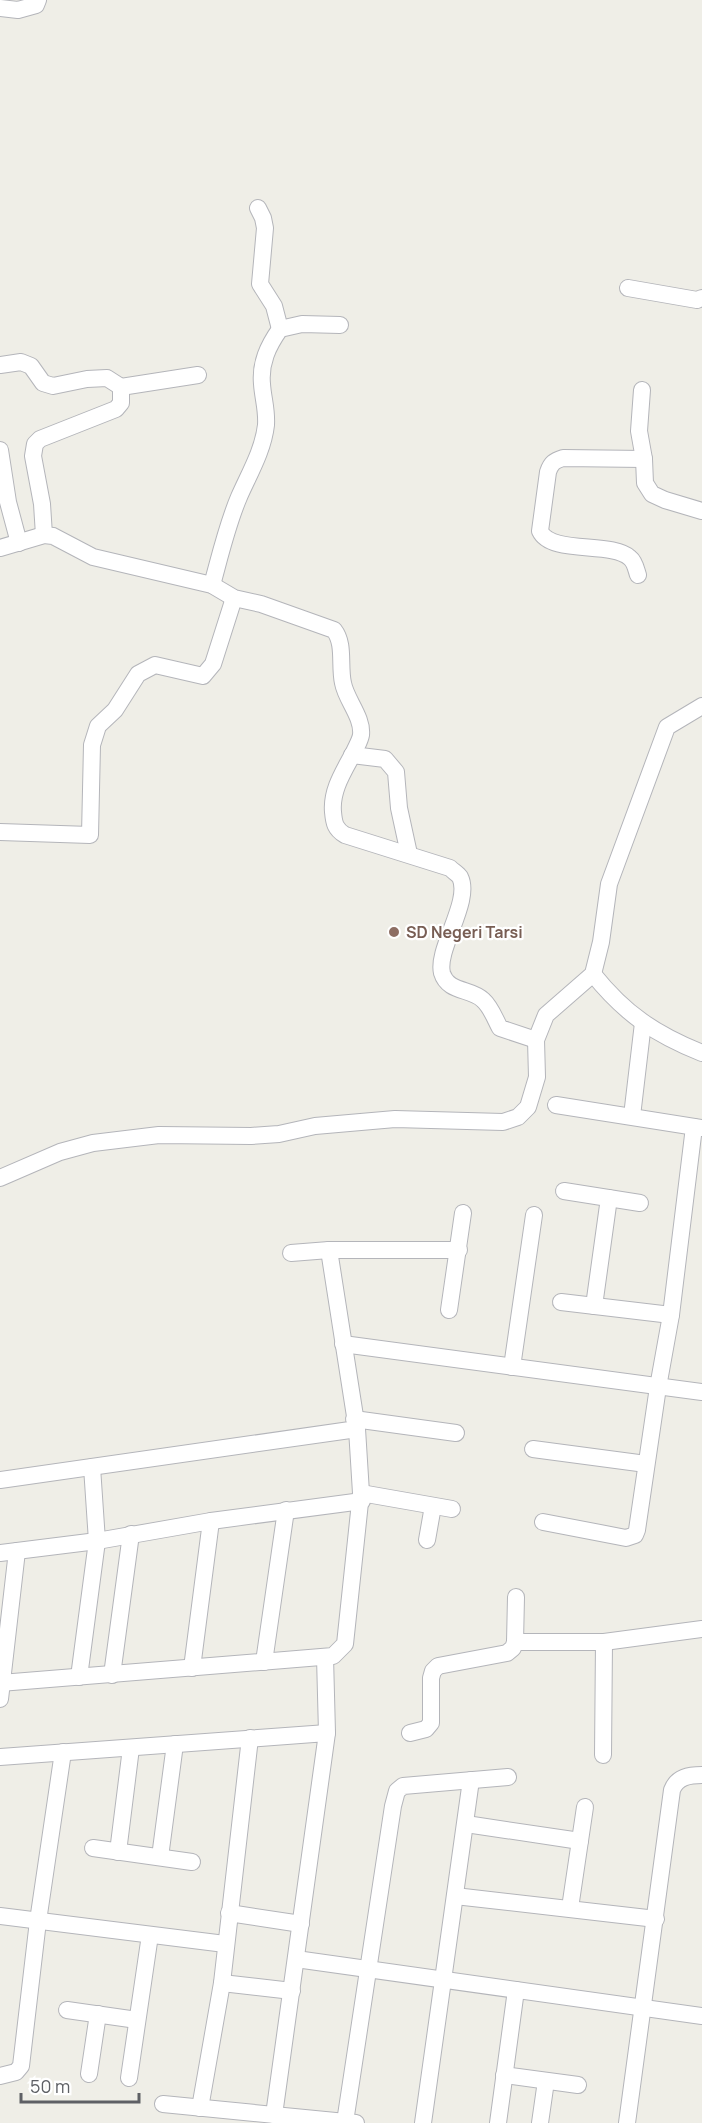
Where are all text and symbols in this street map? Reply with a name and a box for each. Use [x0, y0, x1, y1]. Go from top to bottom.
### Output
place label: SD Negeri Tarsi [406, 921, 523, 943]
marker: SD Negeri Tarsi [387, 925, 401, 939]
scale bar [21, 2066, 140, 2104]
text: 50 m [30, 2074, 70, 2098]

